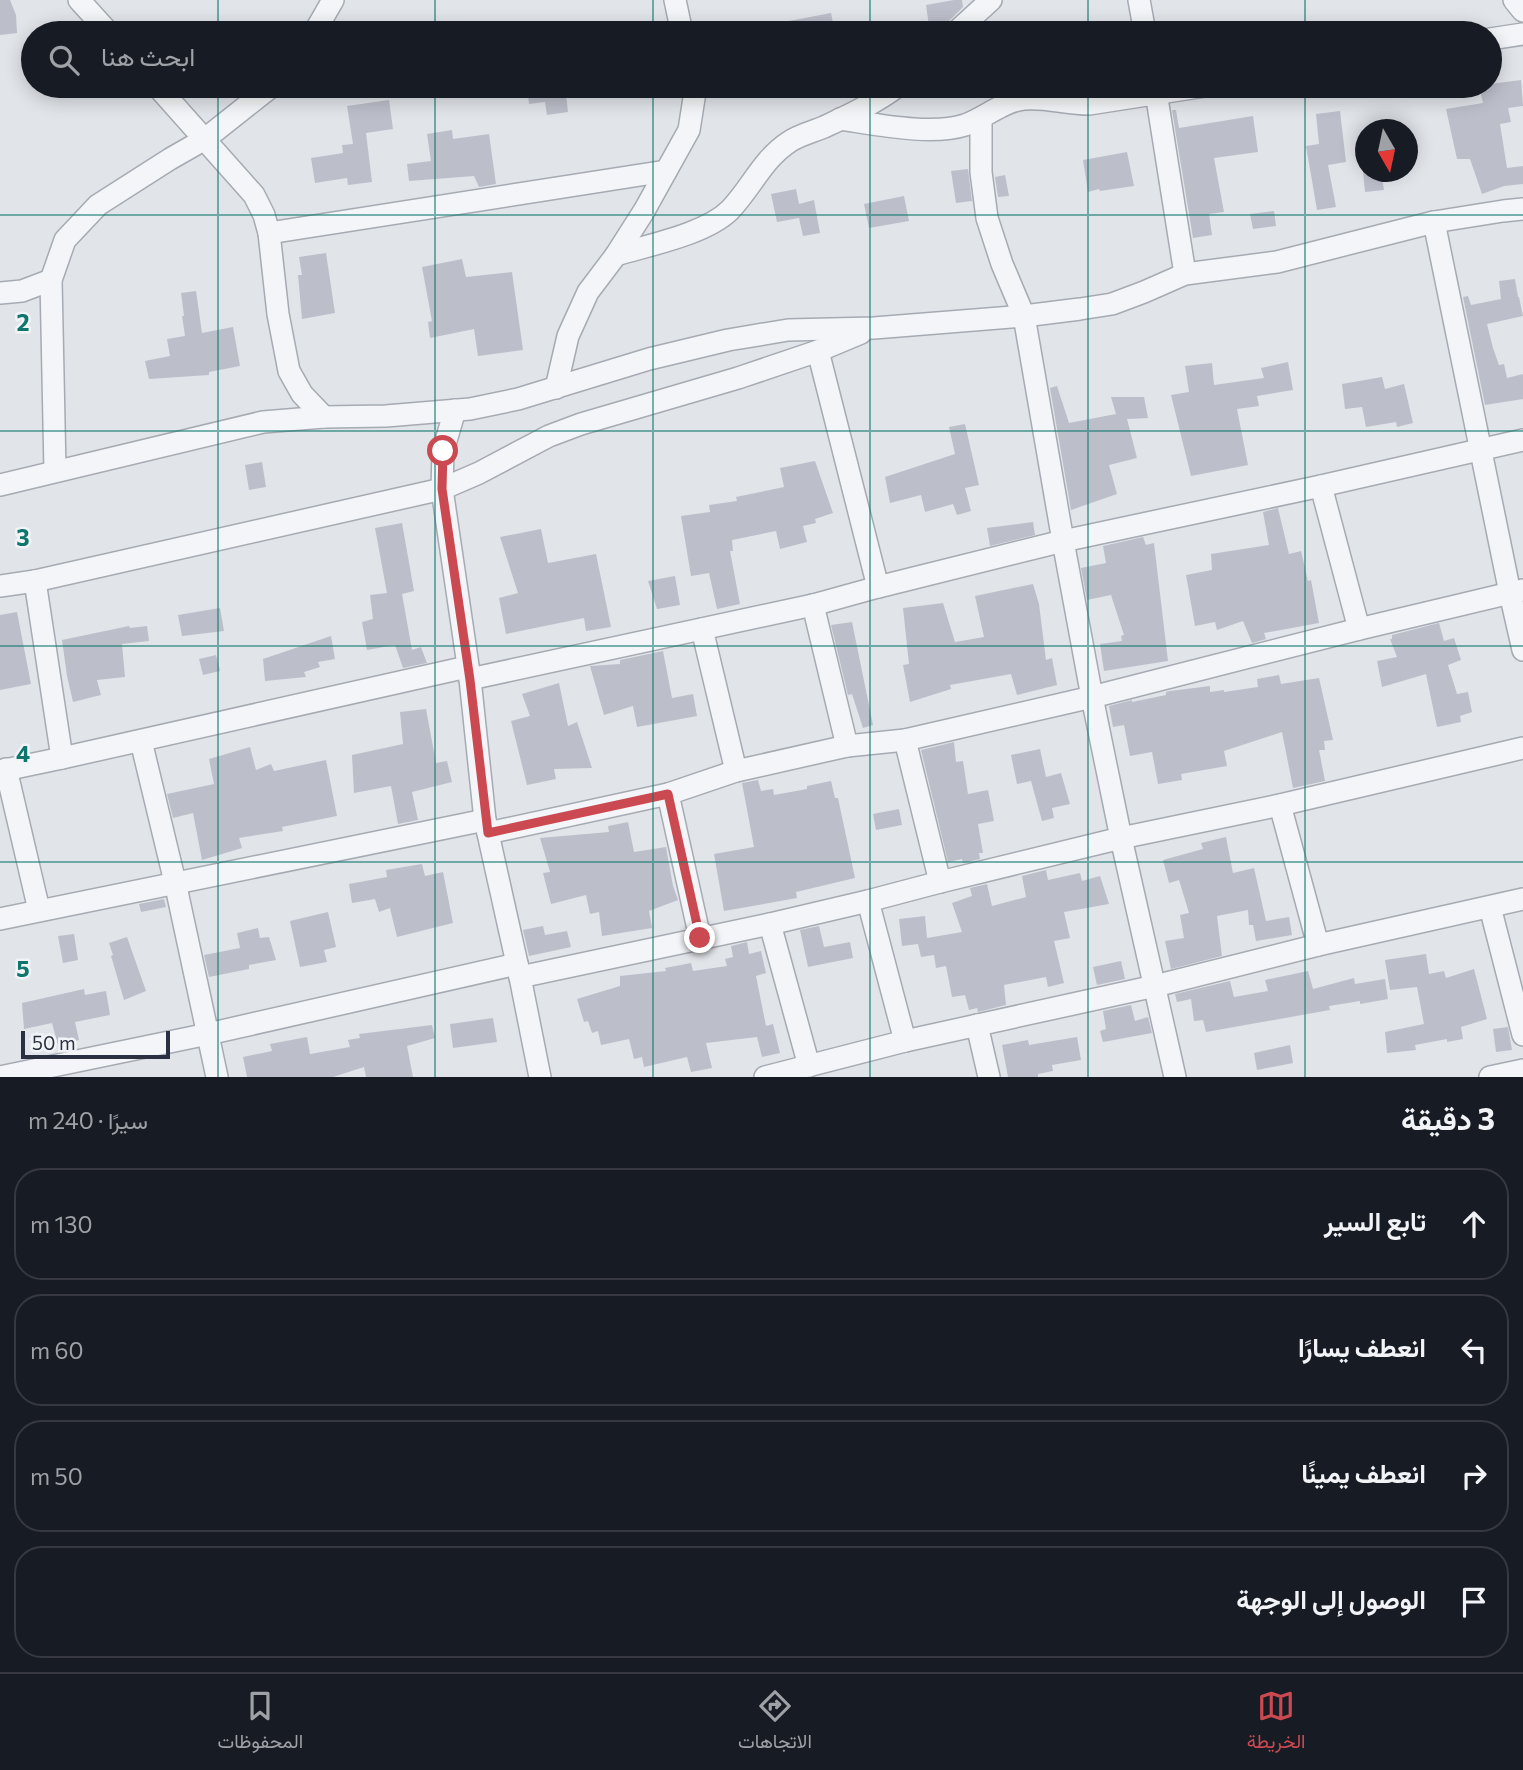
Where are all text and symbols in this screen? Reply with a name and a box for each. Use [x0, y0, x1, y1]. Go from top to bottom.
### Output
search box [21, 21, 1502, 98]
text: ابحث هنا [101, 40, 195, 71]
icon: search [45, 41, 83, 79]
north arrow [1355, 119, 1418, 182]
text: 2 [16, 308, 30, 336]
route start [427, 435, 458, 466]
text: 3 [16, 523, 30, 551]
text: 4 [16, 739, 30, 767]
route end [684, 922, 715, 953]
text: 5 [16, 954, 30, 982]
scale bar [21, 1028, 170, 1060]
text: 50 m [32, 1031, 76, 1054]
text: 3 دقيقة [1401, 1099, 1495, 1136]
text: سيرًا · 240 m [28, 1106, 148, 1134]
text: تابع السير [1324, 1205, 1426, 1236]
icon: ahead [1455, 1205, 1493, 1243]
text: 130 m [30, 1210, 92, 1238]
text: انعطف يسارًا [1298, 1331, 1426, 1362]
icon: left [1455, 1331, 1493, 1369]
text: 60 m [30, 1336, 83, 1364]
text: انعطف يمينًا [1301, 1457, 1426, 1488]
icon: right [1455, 1457, 1493, 1495]
text: 50 m [30, 1462, 83, 1490]
text: الوصول إلى الوجهة [1236, 1583, 1426, 1614]
icon: arrive [1455, 1583, 1493, 1621]
tab: المحفوظات [218, 1687, 303, 1758]
tab: الاتجاهات [738, 1687, 812, 1758]
tab: الخريطة [1247, 1687, 1306, 1758]

